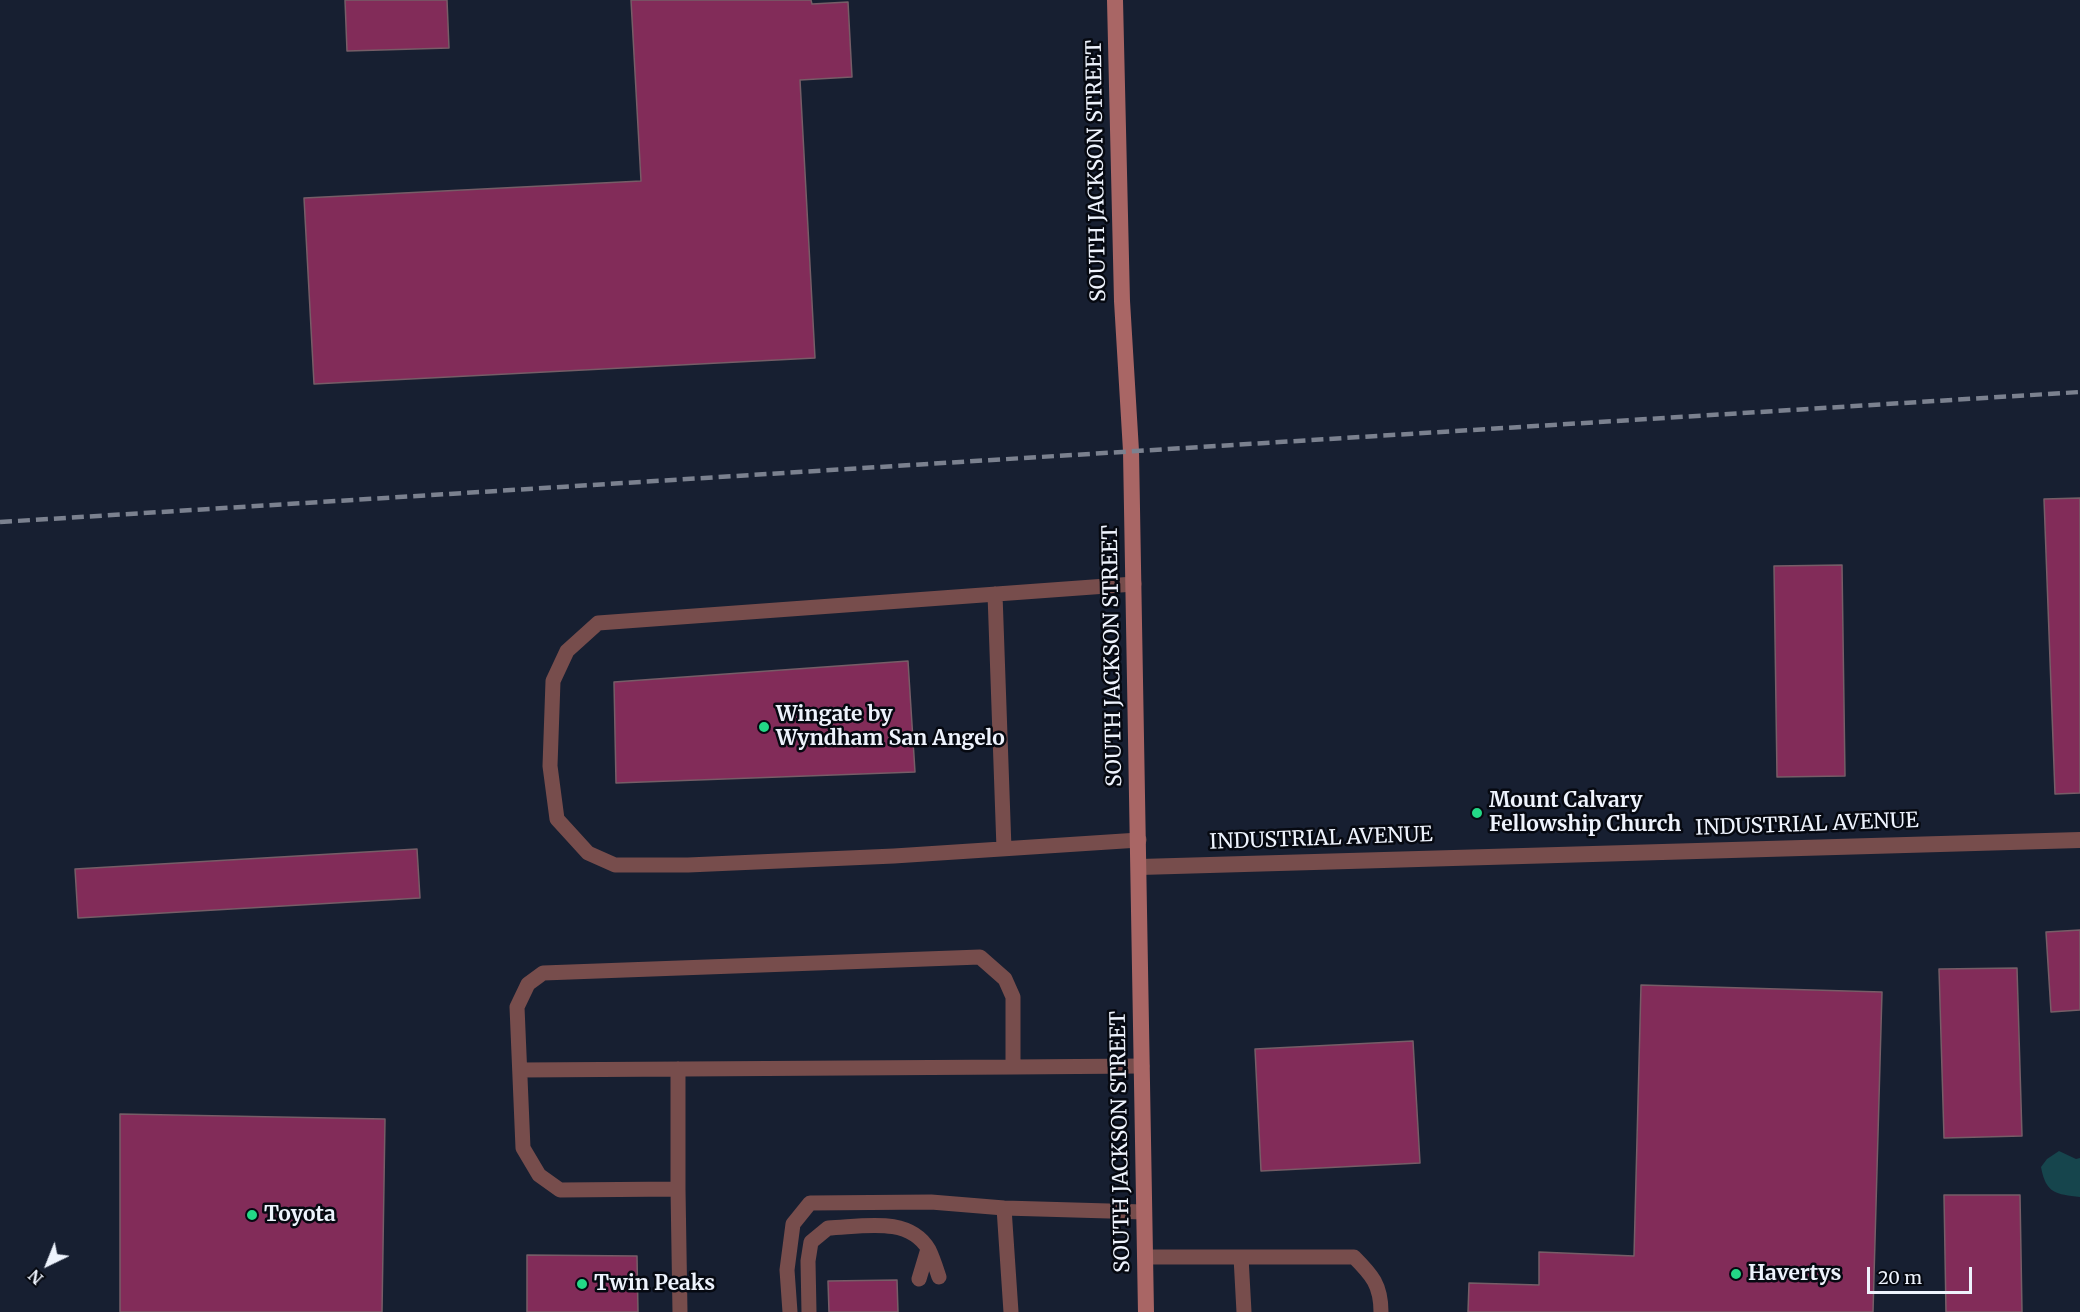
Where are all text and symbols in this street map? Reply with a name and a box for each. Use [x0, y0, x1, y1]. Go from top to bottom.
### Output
street label: SOUTH JACKSON STREET [1082, 40, 1112, 302]
street label: SOUTH JACKSON STREET [1098, 525, 1128, 787]
place label: Wingate by Wyndham San Angelo [776, 702, 1005, 752]
marker: Wingate by Wyndham San Angelo [757, 720, 771, 734]
place label: Mount Calvary Fellowship Church [1489, 788, 1681, 838]
marker: Mount Calvary Fellowship Church [1470, 806, 1484, 820]
street label: INDUSTRIAL AVENUE [1695, 809, 1919, 841]
street label: INDUSTRIAL AVENUE [1209, 823, 1433, 855]
street label: SOUTH JACKSON STREET [1106, 1011, 1136, 1273]
place label: Toyota [264, 1202, 336, 1228]
marker: Toyota [245, 1208, 259, 1222]
north arrow [18, 1234, 78, 1294]
scale bar [1870, 1255, 1975, 1293]
place label: Havertys [1748, 1261, 1841, 1287]
text: N [24, 1266, 47, 1289]
text: 20 m [1878, 1266, 1922, 1289]
marker: Havertys [1729, 1267, 1743, 1281]
place label: Twin Peaks [594, 1271, 715, 1297]
marker: Twin Peaks [575, 1277, 589, 1291]

